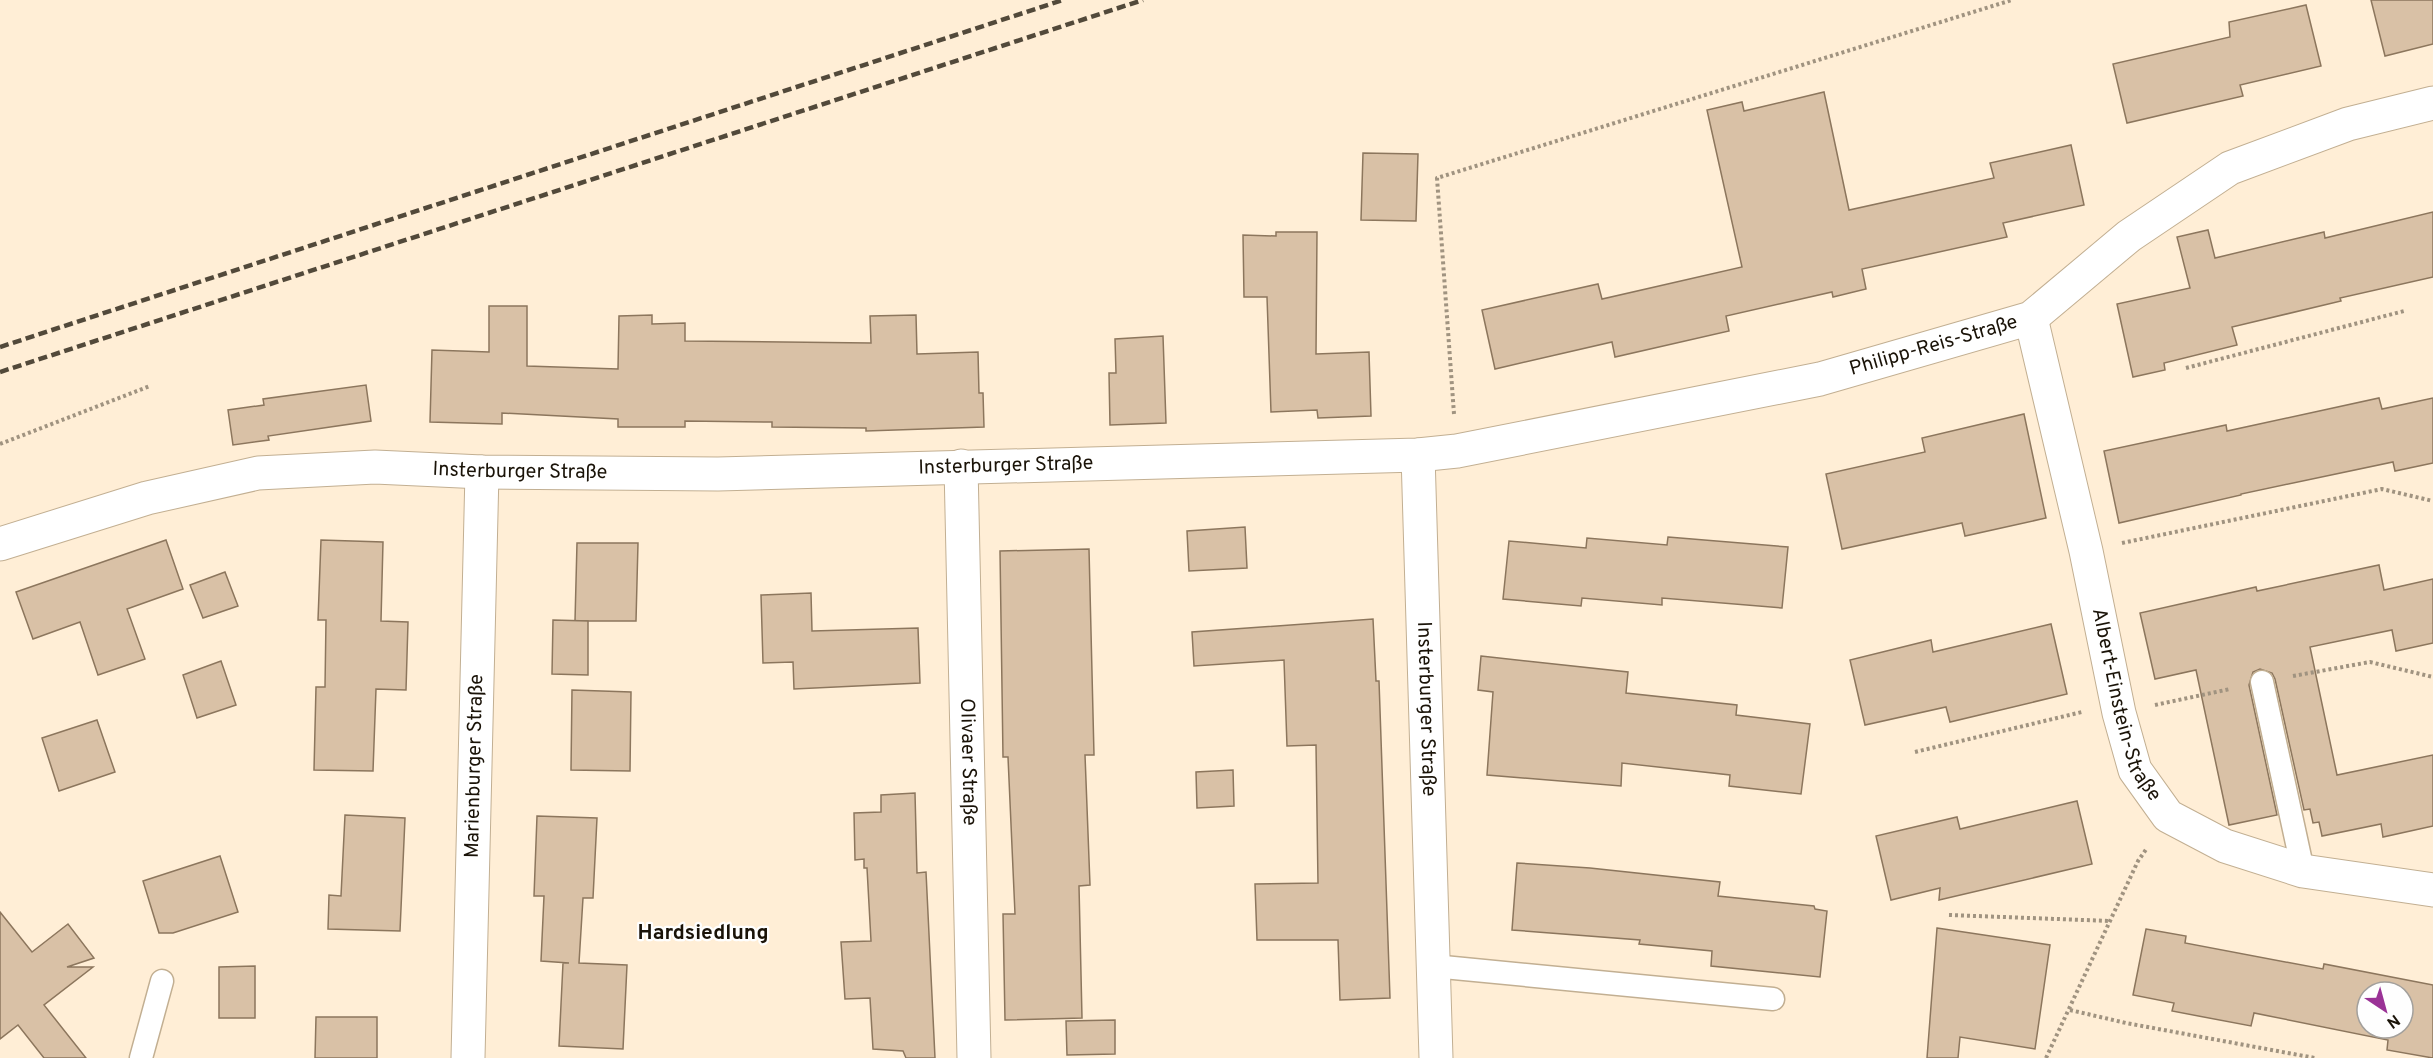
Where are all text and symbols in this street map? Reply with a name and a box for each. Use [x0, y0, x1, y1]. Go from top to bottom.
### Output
street label: Philipp-Reis-Straße [1847, 309, 2021, 383]
street label: Insterburger Straße [918, 451, 1094, 482]
street label: Insterburger Straße [432, 457, 608, 486]
street label: Albert-Einstein-Straße [2085, 606, 2167, 807]
street label: Insterburger Straße [1410, 621, 1441, 797]
street label: Marienburger Straße [460, 674, 490, 858]
street label: Olivaer Straße [953, 698, 982, 826]
district label: Hardsiedlung [637, 920, 769, 947]
north arrow [2355, 980, 2415, 1040]
text: N [2382, 1009, 2403, 1032]

